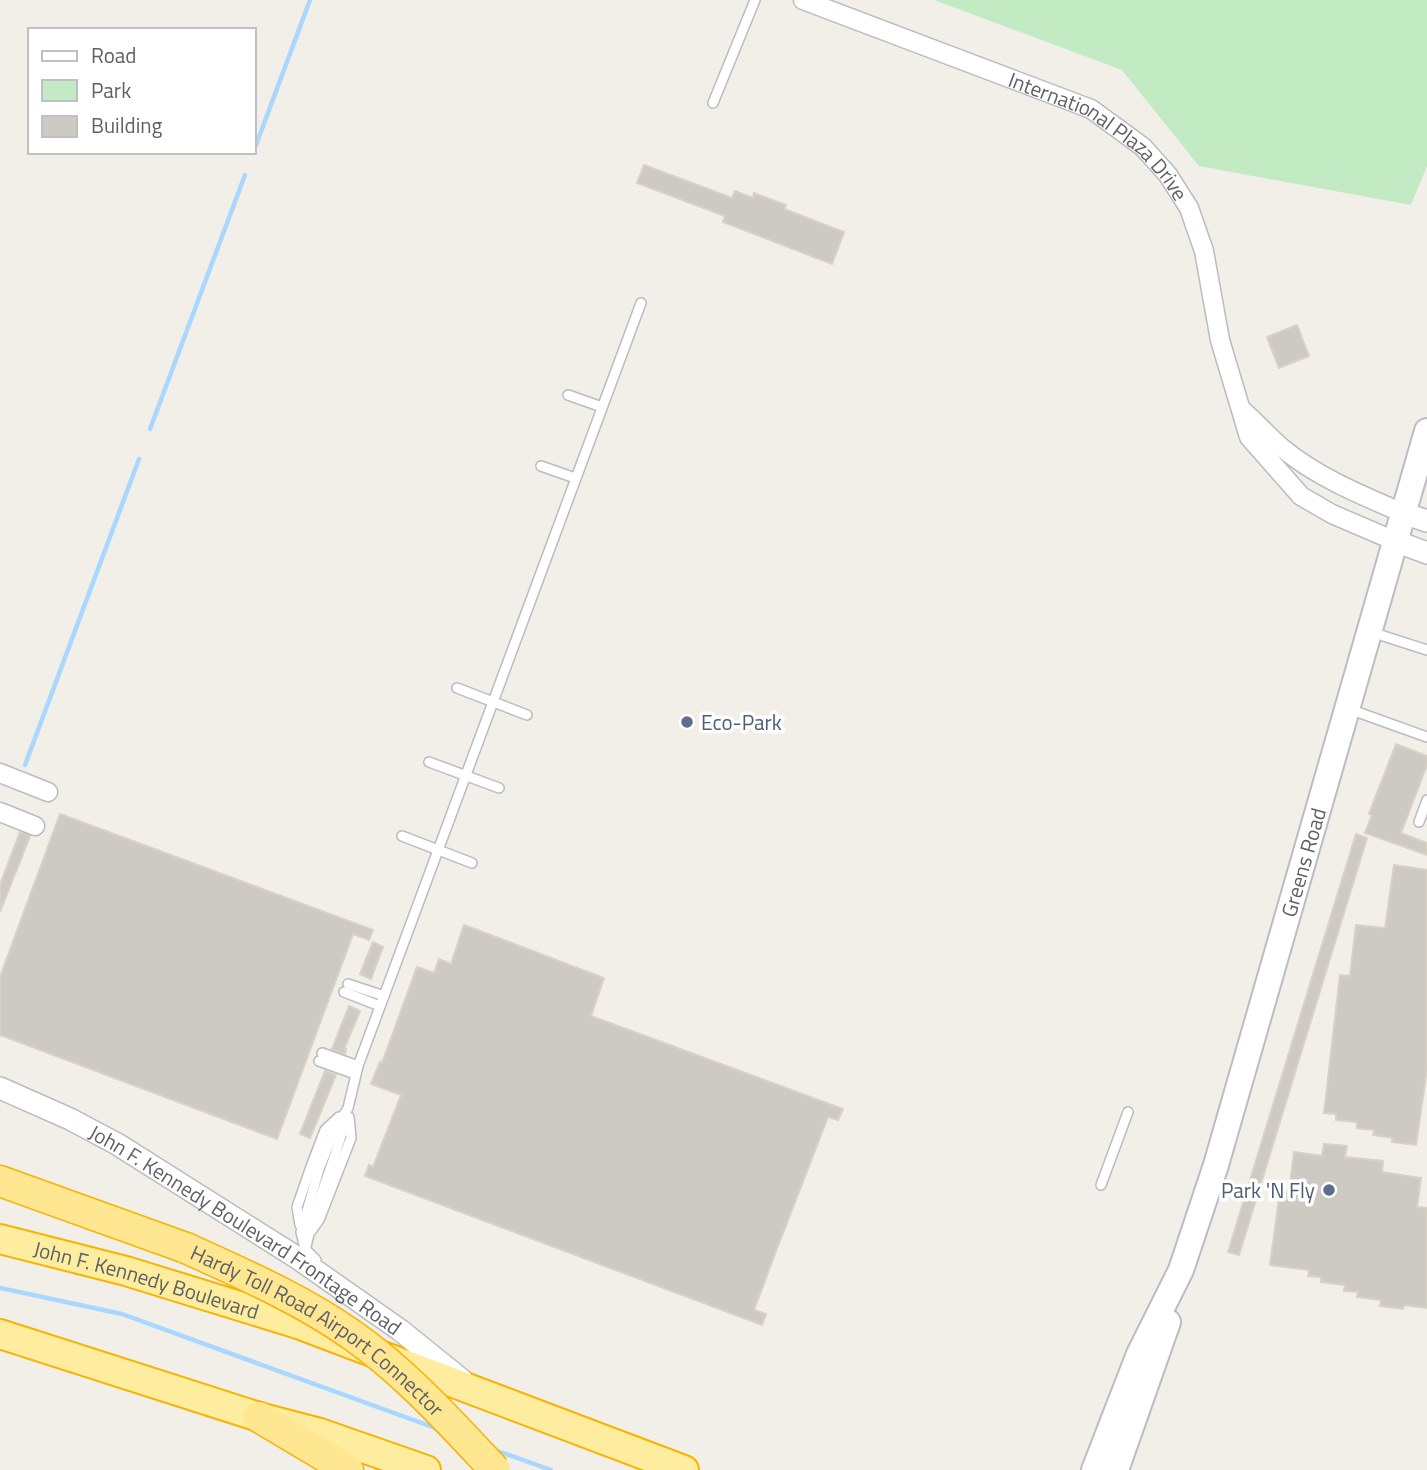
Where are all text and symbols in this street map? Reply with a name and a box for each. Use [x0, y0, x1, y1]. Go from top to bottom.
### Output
legend [28, 28, 256, 154]
text: Road [91, 39, 136, 71]
street label: International Plaza Drive [1004, 63, 1196, 207]
text: Park [91, 74, 131, 106]
text: Building [91, 109, 163, 141]
place label: Eco-Park [701, 706, 782, 738]
marker: Eco-Park [679, 714, 695, 730]
street label: Greens Road [1272, 804, 1334, 921]
street label: John F. Kennedy Boulevard Frontage Road [84, 1119, 406, 1341]
place label: Park 'N Fly [1221, 1174, 1315, 1206]
marker: Park 'N Fly [1321, 1182, 1337, 1198]
street label: John F. Kennedy Boulevard [30, 1236, 262, 1324]
street label: Hardy Toll Road Airport Connector [185, 1236, 452, 1424]

